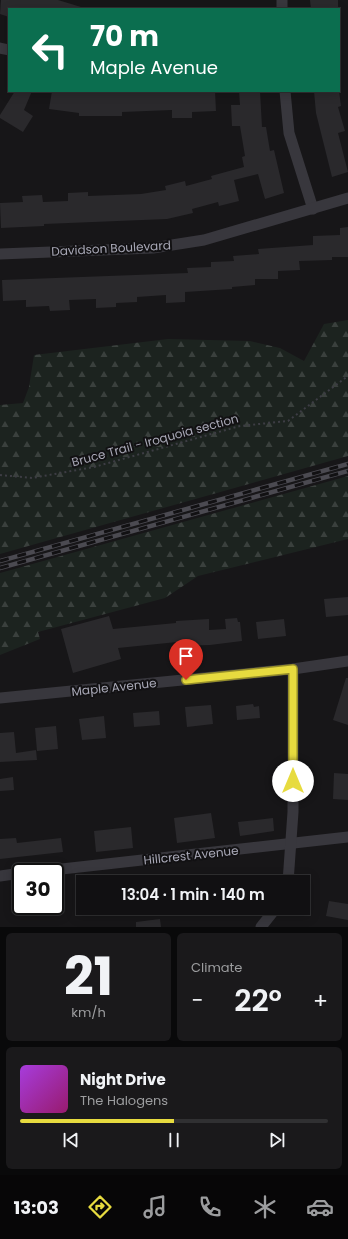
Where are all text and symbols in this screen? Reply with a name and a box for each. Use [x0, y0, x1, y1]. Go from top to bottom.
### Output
text: 70 m [90, 17, 159, 56]
icon: left [24, 24, 76, 76]
text: Maple Avenue [90, 55, 218, 80]
street label: Davidson Boulevard [51, 236, 171, 260]
street label: Bruce Trail - Iroquoia section [70, 410, 240, 470]
pin [169, 639, 203, 680]
icon: arrive [175, 645, 197, 667]
street label: Maple Avenue [71, 674, 157, 700]
position arrow [272, 760, 314, 802]
street label: Hillcrest Avenue [143, 842, 239, 868]
speed limit sign: 30 [12, 863, 64, 915]
text: 13:04 · 1 min · 140 m [121, 884, 265, 905]
text: 21 [64, 940, 113, 1013]
text: Climate [191, 958, 242, 977]
text: 22° [234, 979, 282, 1022]
text: − [191, 985, 203, 1016]
text: + [313, 985, 328, 1016]
text: km/h [71, 1003, 106, 1022]
text: Night Drive [80, 1069, 166, 1090]
text: The Halogens [80, 1091, 168, 1110]
icon: previous [60, 1129, 82, 1151]
icon: pause [163, 1129, 185, 1151]
icon: next [266, 1129, 288, 1151]
icon: directions [86, 1193, 114, 1221]
icon: music [141, 1193, 169, 1221]
icon: phone [196, 1193, 224, 1221]
icon: climate [251, 1193, 279, 1221]
icon: car [306, 1193, 334, 1221]
text: 13:03 [14, 1195, 59, 1220]

